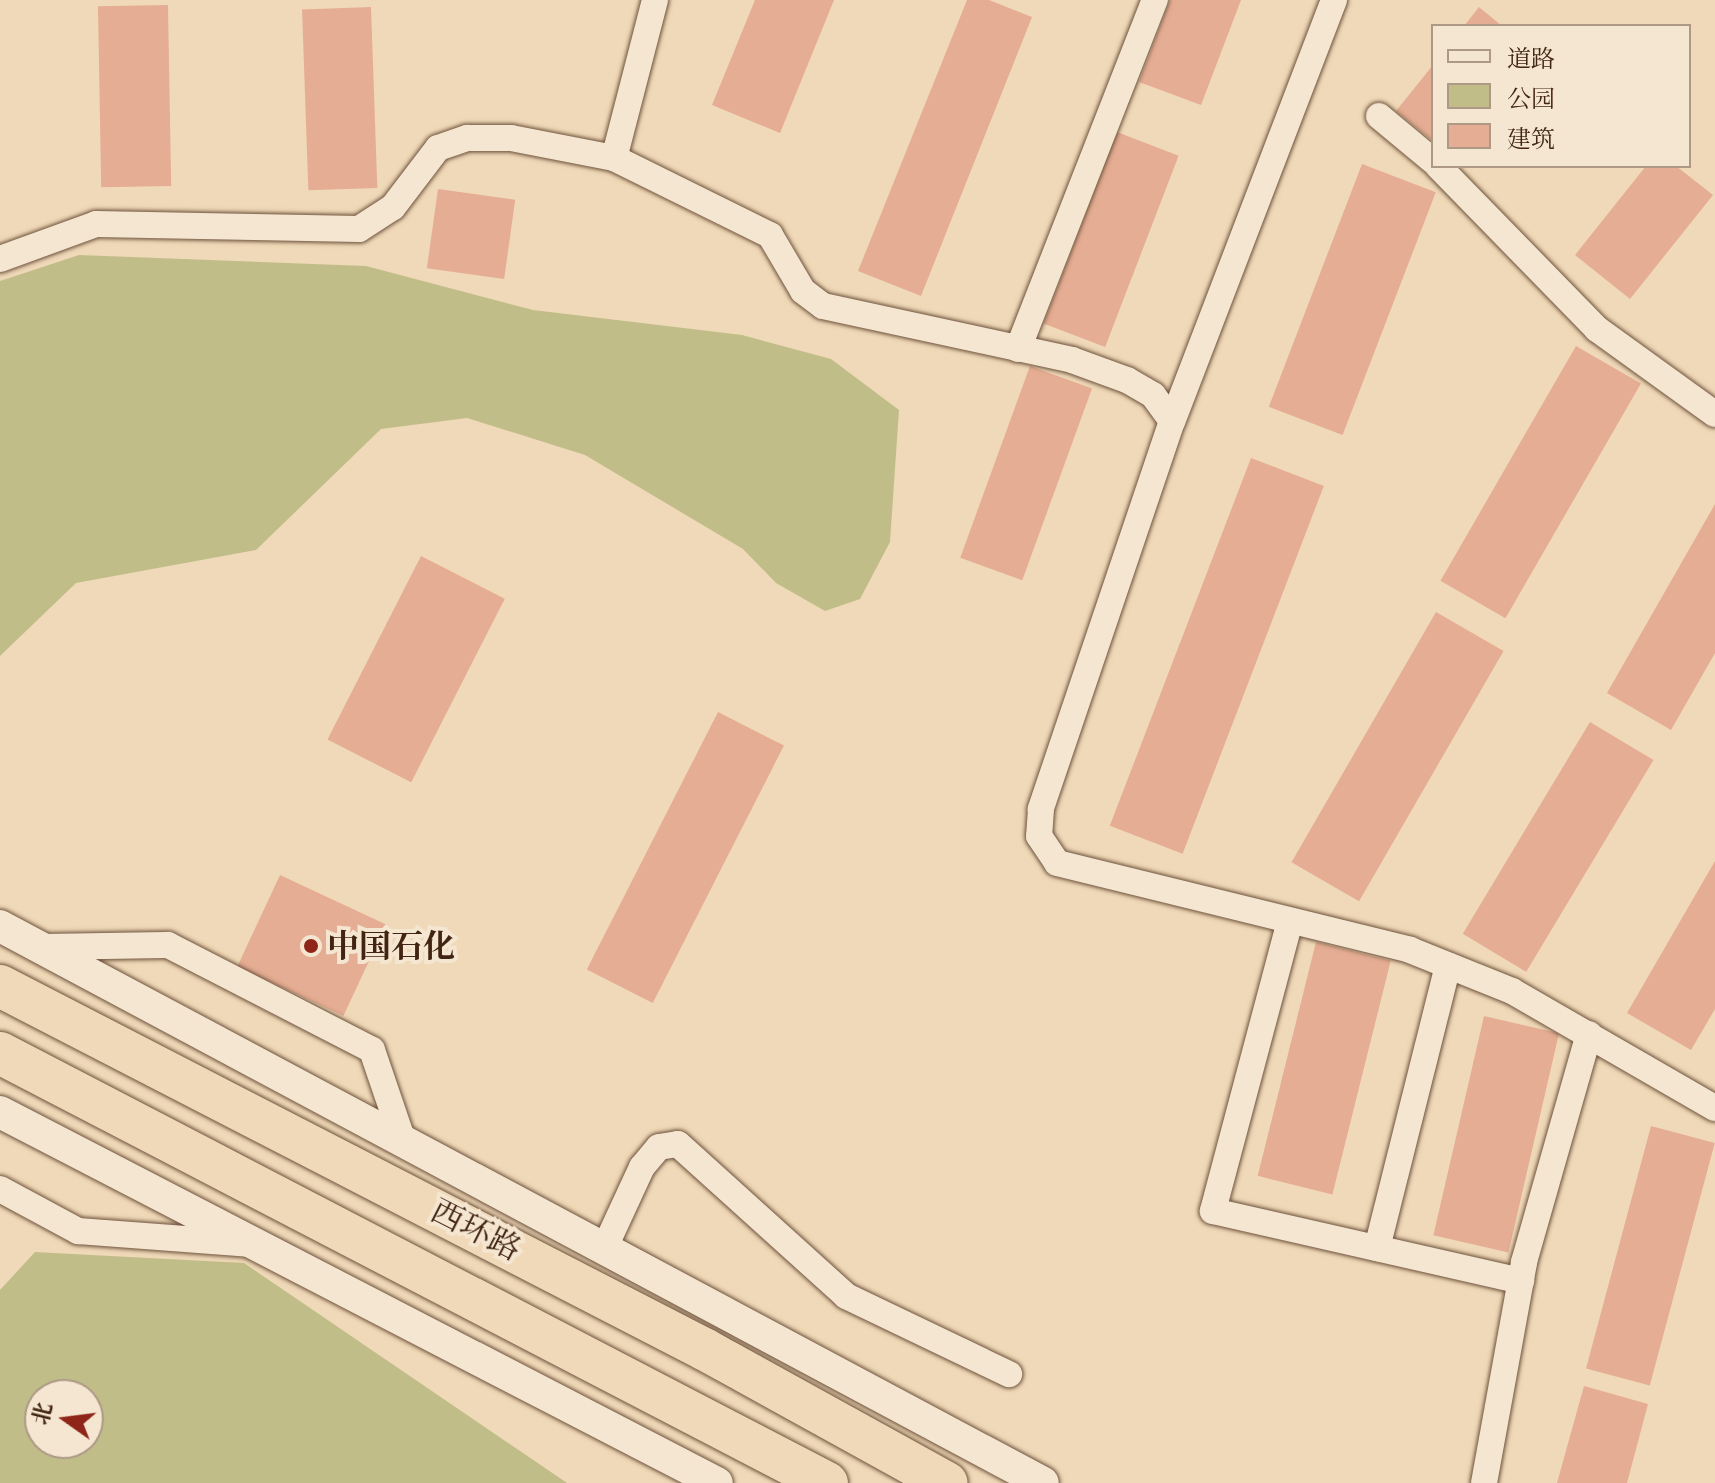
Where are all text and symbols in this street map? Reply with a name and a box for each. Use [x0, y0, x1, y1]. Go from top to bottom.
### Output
legend [1431, 24, 1691, 168]
text: 道路 [1507, 43, 1555, 74]
text: 公园 [1507, 83, 1555, 114]
text: 建筑 [1507, 123, 1555, 154]
place label: 中国石化 [327, 927, 455, 965]
marker: 中国石化 [302, 937, 320, 955]
street label: 西环路 [425, 1191, 527, 1269]
north arrow [24, 1379, 104, 1459]
text: 北 [25, 1399, 59, 1428]

